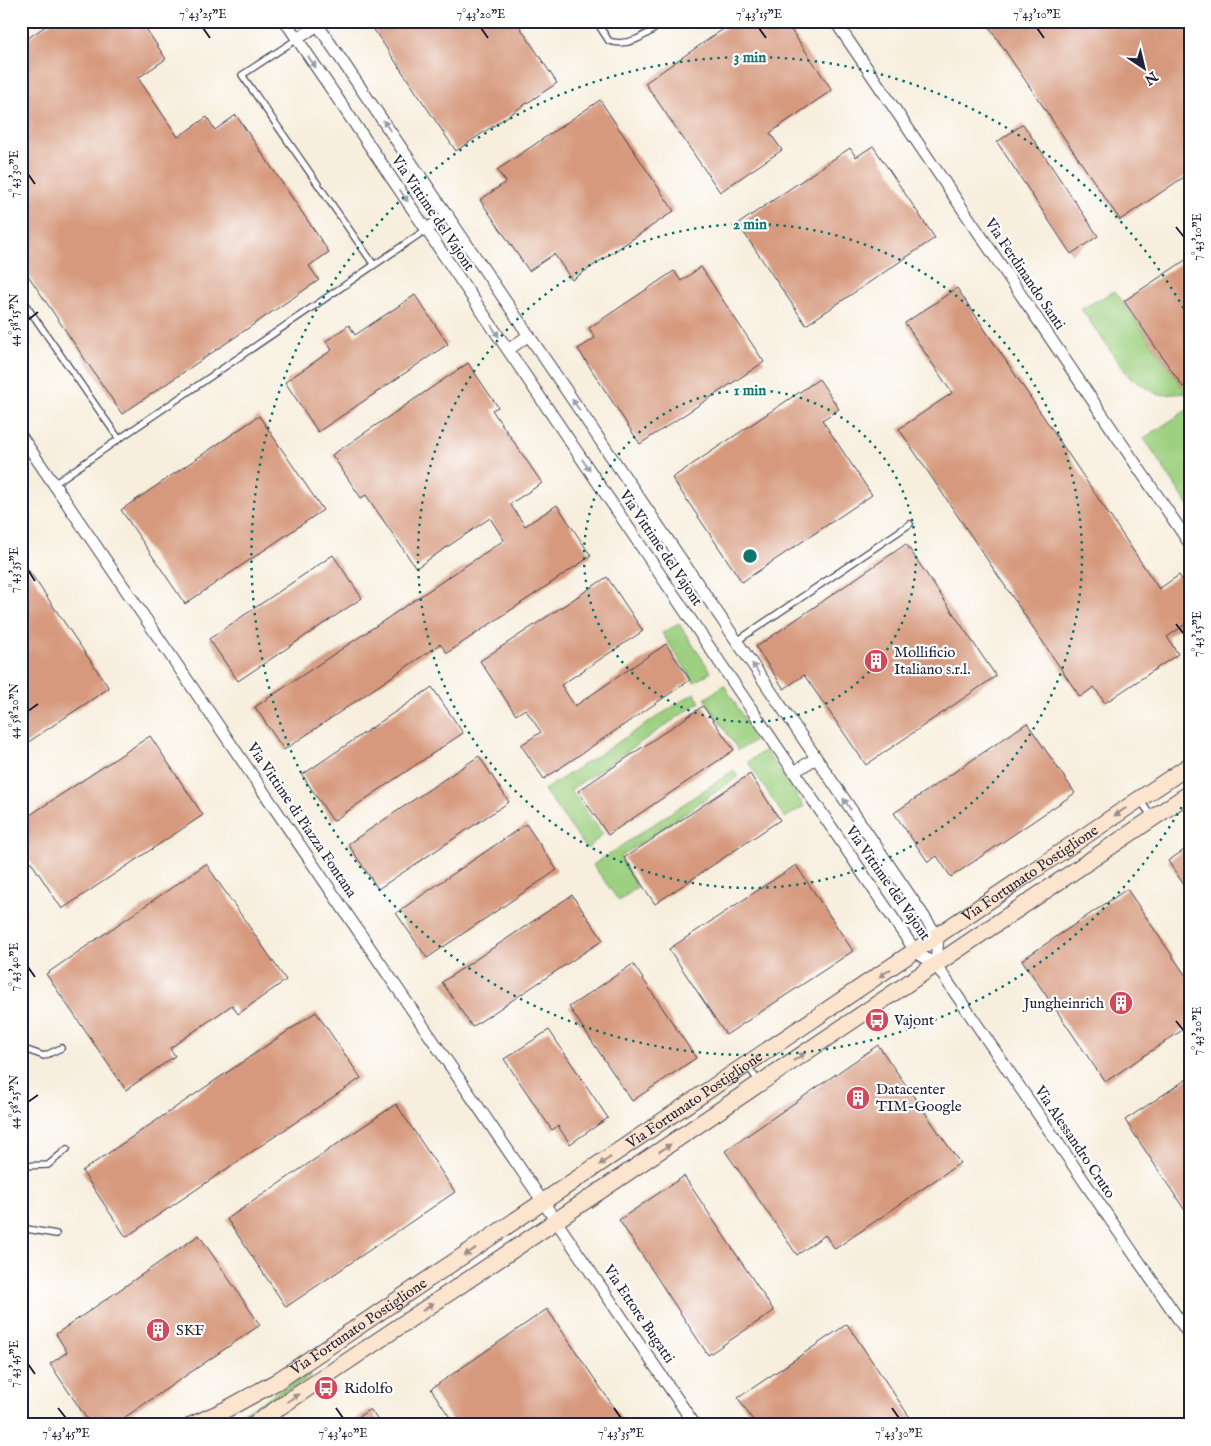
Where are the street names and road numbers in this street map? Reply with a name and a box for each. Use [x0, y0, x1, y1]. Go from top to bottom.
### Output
street label: Via Vittime del Vajont [387, 151, 479, 275]
street label: Via Ferdinando Santi [980, 214, 1069, 333]
street label: Via Vittime del Vajont [615, 486, 707, 610]
street label: Via Vittime di Piazza Fontana [242, 738, 361, 902]
street label: Via Fortunato Postiglione [957, 820, 1102, 926]
street label: Via Vittime del Vajont [841, 821, 935, 944]
street label: Via Fortunato Postiglione [622, 1047, 766, 1153]
street label: Via Alessandro Cruto [1030, 1081, 1120, 1202]
street label: Via Ettore Bugatti [599, 1260, 679, 1367]
street label: Via Fortunato Postiglione [286, 1273, 430, 1380]

